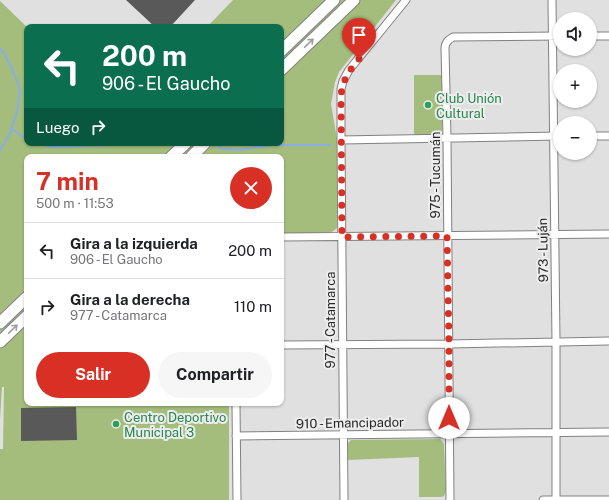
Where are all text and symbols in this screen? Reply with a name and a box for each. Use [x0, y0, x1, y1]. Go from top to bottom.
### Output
map controls [553, 12, 597, 160]
button: sound [553, 12, 597, 56]
pin [342, 18, 376, 59]
icon: arrive [348, 24, 370, 46]
one-way arrow [304, 38, 314, 48]
text: 200 m [102, 39, 187, 72]
icon: left [36, 40, 88, 92]
button: + [553, 64, 597, 108]
text: 906 - El Gaucho [102, 73, 230, 94]
place label: Club Unión Cultural [436, 91, 502, 121]
marker: Club Unión Cultural [423, 100, 433, 110]
icon: right [87, 116, 109, 138]
button: − [553, 116, 597, 160]
text: Luego [36, 119, 79, 136]
street label: 975 - Tucumán [428, 132, 443, 218]
text: 7 min [36, 167, 99, 195]
button: close [230, 167, 272, 209]
text: 500 m · 11:53 [36, 196, 114, 211]
street label: 973 - Luján [535, 218, 551, 282]
text: Gira a la izquierda [70, 235, 198, 252]
icon: left [36, 240, 58, 262]
text: 200 m [228, 242, 272, 259]
text: 906 - El Gaucho [70, 252, 163, 267]
street label: 977 - Catamarca [323, 272, 338, 368]
text: Gira a la derecha [70, 291, 190, 308]
icon: right [36, 296, 58, 318]
text: 110 m [234, 298, 272, 315]
text: 977 - Catamarca [70, 308, 167, 323]
one-way arrow [8, 325, 18, 334]
button: Salir [36, 352, 150, 398]
button: Compartir [158, 352, 272, 398]
position arrow [428, 397, 470, 439]
place label: Centro Deportivo Municipal 3 [124, 410, 226, 440]
street label: 910 - Emancipador [296, 415, 404, 431]
marker: Centro Deportivo Municipal 3 [111, 419, 121, 429]

